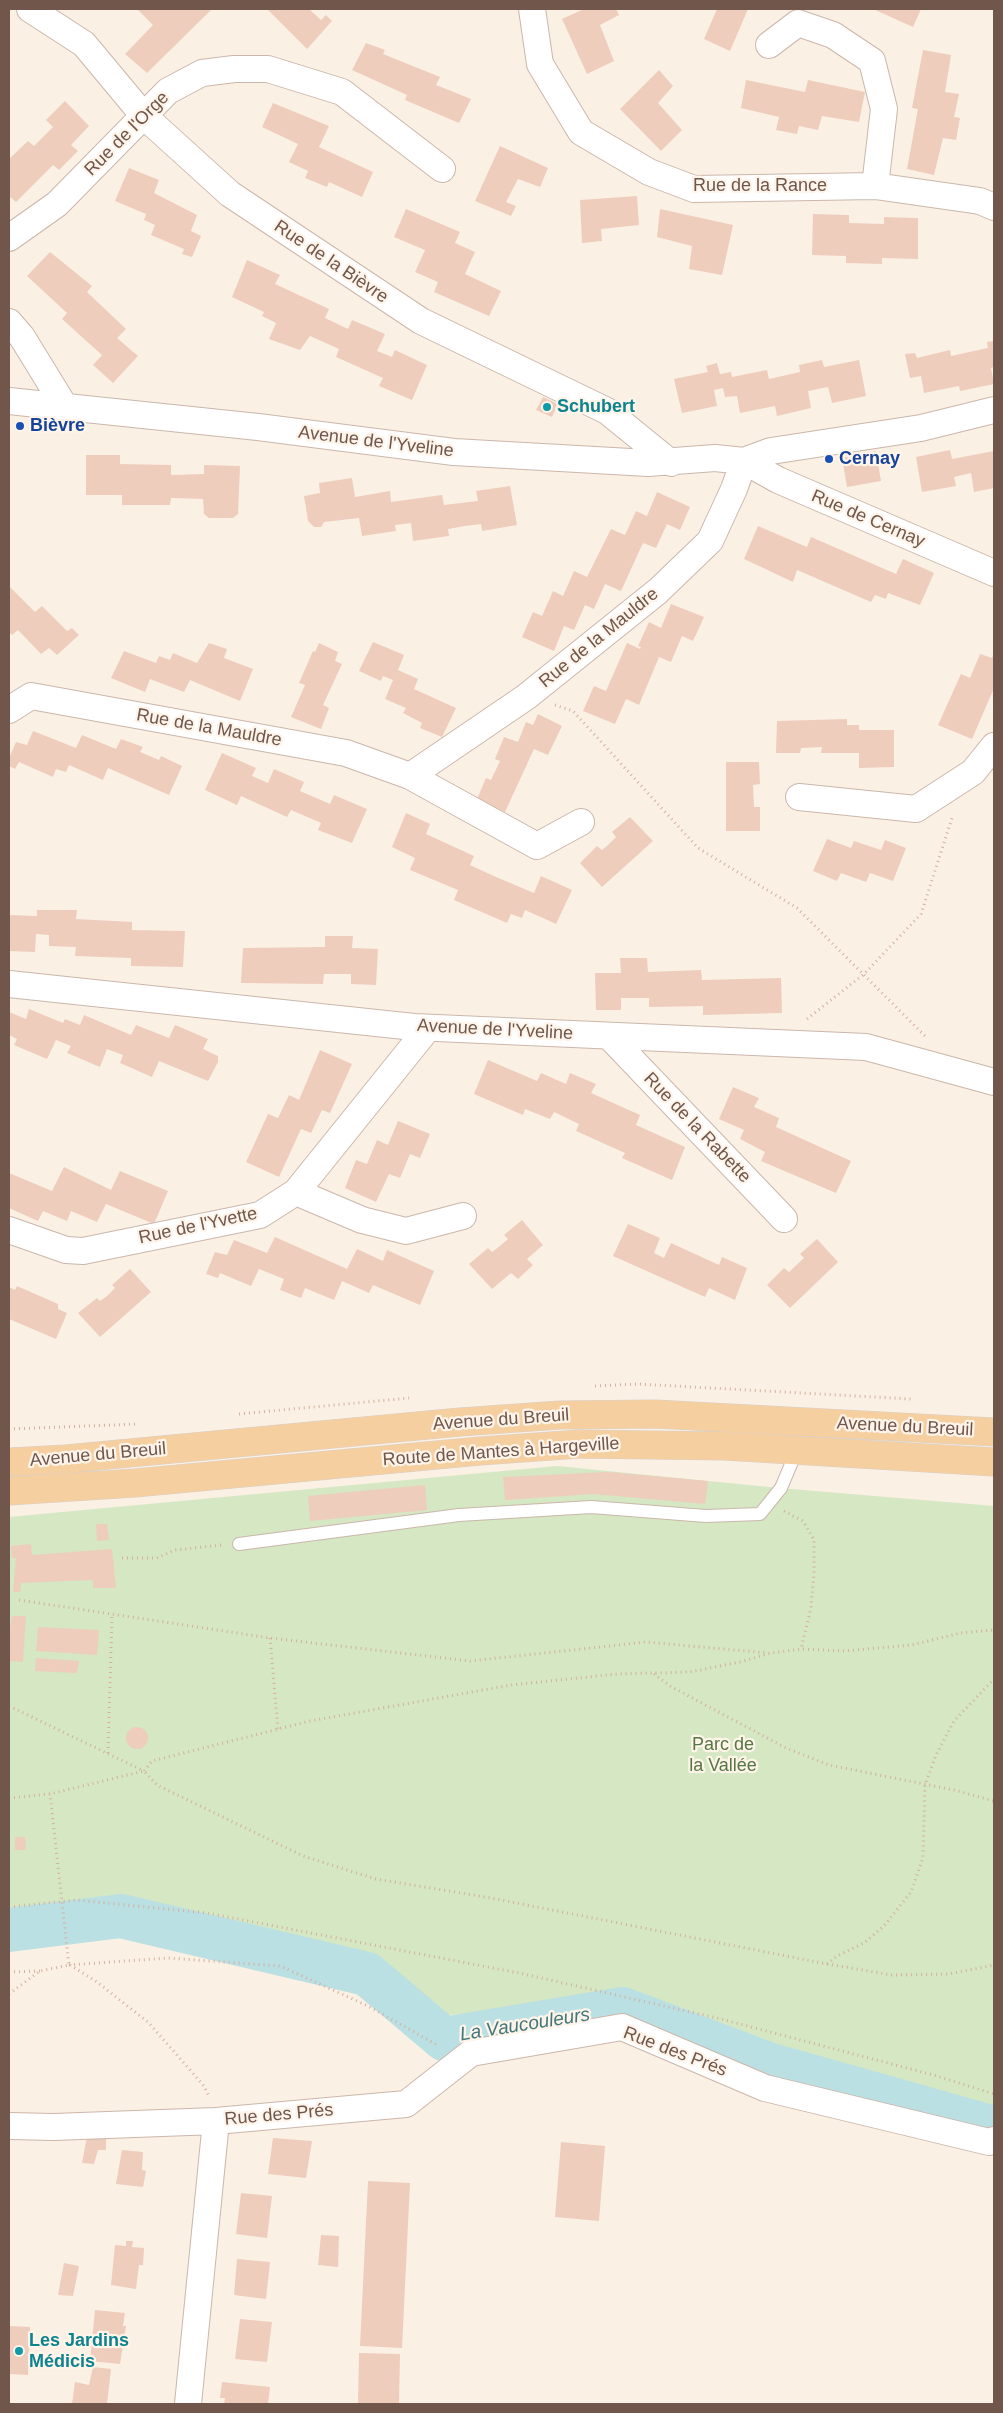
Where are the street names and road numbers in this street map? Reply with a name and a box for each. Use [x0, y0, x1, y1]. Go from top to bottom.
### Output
street label: Rue de l'Orge [80, 87, 174, 181]
street label: Rue de la Rance [693, 175, 827, 197]
street label: Rue de la Bièvre [270, 216, 392, 308]
street label: Avenue de l'Yveline [297, 422, 455, 462]
street label: Rue de Cernay [808, 485, 928, 553]
street label: Rue de la Mauldre [535, 583, 663, 693]
street label: Rue de la Mauldre [135, 705, 283, 751]
street label: Avenue de l'Yveline [416, 1015, 574, 1045]
street label: Rue de la Rabette [639, 1068, 755, 1188]
street label: Rue de l'Yvette [137, 1203, 259, 1249]
street label: Avenue du Breuil [432, 1404, 570, 1436]
street label: Avenue du Breuil [836, 1413, 974, 1441]
street label: Route de Mantes à Hargeville [382, 1433, 620, 1471]
street label: Avenue du Breuil [29, 1438, 167, 1472]
street label: Rue des Prés [620, 2022, 730, 2082]
street label: Rue des Prés [224, 2099, 334, 2131]

